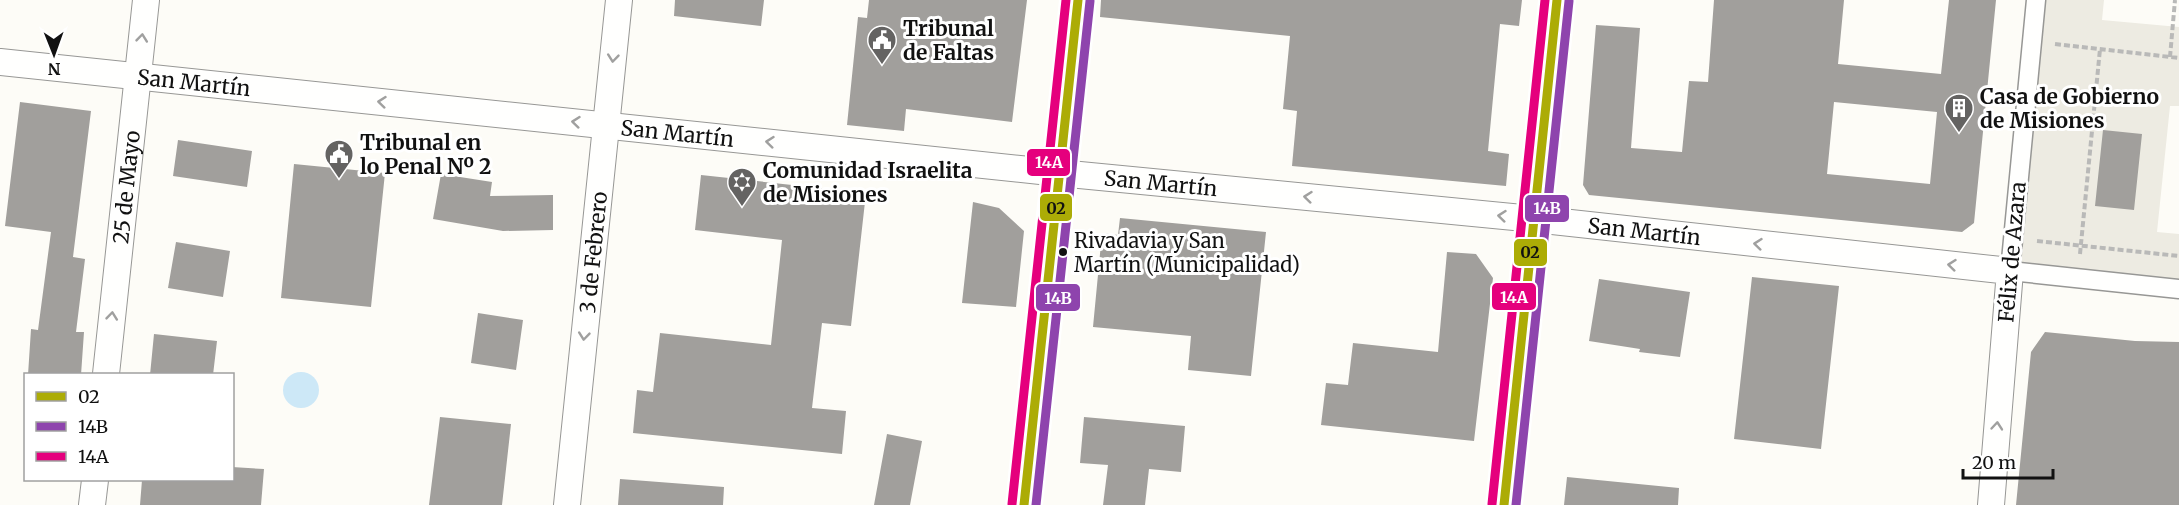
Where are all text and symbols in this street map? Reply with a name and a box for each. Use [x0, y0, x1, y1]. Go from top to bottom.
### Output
place label: Tribunal de Faltas [903, 15, 994, 66]
north arrow [24, 24, 84, 84]
public building icon: Tribunal de Faltas [866, 24, 898, 66]
one-way arrow [135, 34, 148, 43]
one-way arrow [607, 54, 620, 63]
text: N [47, 59, 61, 79]
street label: San Martín [136, 63, 252, 102]
place label: Casa de Gobierno de Misiones [1980, 83, 2159, 134]
building icon: Casa de Gobierno de Misiones [1943, 92, 1975, 134]
one-way arrow [378, 96, 387, 109]
street label: San Martín [619, 114, 735, 152]
one-way arrow [571, 116, 581, 129]
street label: 25 de Mayo [107, 129, 145, 245]
place label: Tribunal en lo Penal Nº 2 [360, 129, 491, 180]
one-way arrow [765, 136, 774, 149]
public building icon: Tribunal en lo Penal Nº 2 [323, 138, 355, 180]
line badge: 14A [1026, 148, 1071, 177]
text: 14A [1035, 152, 1064, 172]
place label: Comunidad Israelita de Misiones [763, 157, 973, 208]
street label: San Martín [1103, 164, 1219, 202]
synagogue icon: Comunidad Israelita de Misiones [726, 166, 758, 208]
street label: Félix de Azara [1992, 180, 2032, 324]
street label: 3 de Febrero [573, 190, 613, 315]
one-way arrow [1303, 191, 1312, 204]
line badge: 02 [1039, 193, 1073, 222]
line badge: 14B [1524, 194, 1570, 223]
text: 02 [1046, 198, 1066, 218]
text: 14B [1533, 198, 1561, 218]
one-way arrow [1497, 210, 1506, 223]
street label: San Martín [1586, 211, 1702, 251]
place label: Rivadavia y San Martín (Municipalidad) [1074, 228, 1300, 277]
line badge: 02 [1513, 238, 1548, 267]
one-way arrow [1754, 238, 1763, 251]
text: 02 [1520, 242, 1540, 262]
marker: Rivadavia y San Martín (Municipalidad) [1057, 246, 1069, 258]
one-way arrow [1948, 259, 1957, 272]
line badge: 14A [1491, 282, 1537, 311]
line badge: 14B [1035, 283, 1081, 312]
text: 14A [1500, 287, 1529, 307]
text: 14B [1044, 288, 1072, 308]
one-way arrow [106, 312, 118, 321]
one-way arrow [578, 331, 591, 340]
legend [24, 373, 234, 481]
text: 02 [78, 385, 100, 408]
text: 14B [78, 415, 108, 438]
one-way arrow [1990, 421, 2003, 430]
scale bar [1963, 442, 2053, 480]
text: 14A [78, 445, 109, 468]
text: 20 m [1972, 451, 2016, 474]

